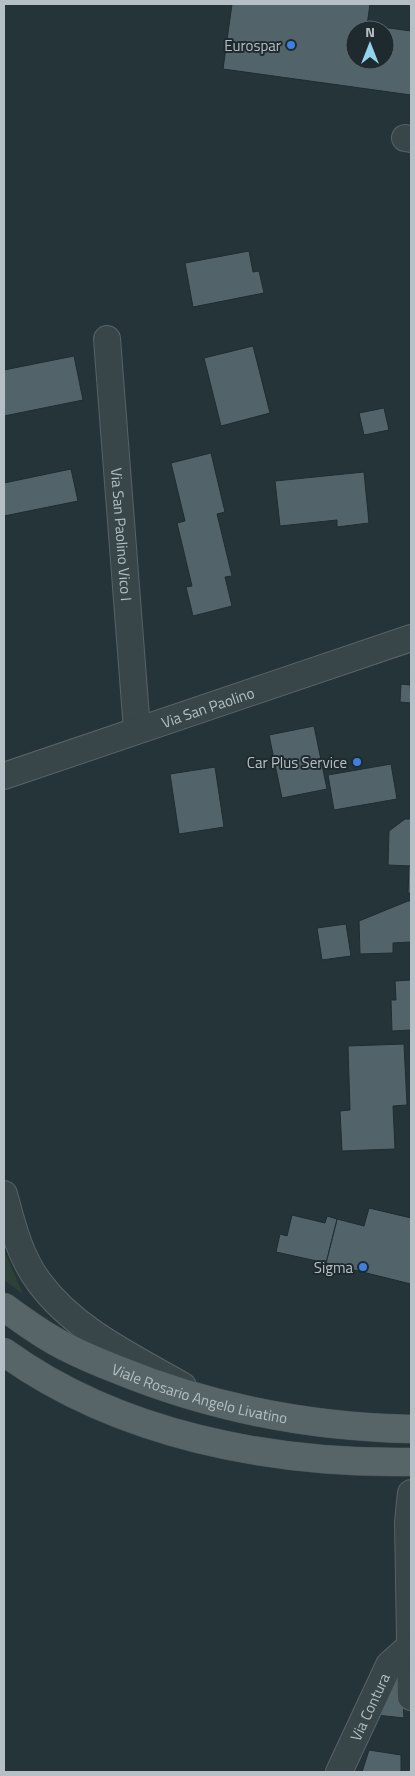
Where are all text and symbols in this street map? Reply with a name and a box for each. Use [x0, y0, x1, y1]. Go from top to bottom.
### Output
north arrow [345, 20, 395, 70]
text: N [365, 21, 375, 42]
place label: Eurospar [224, 34, 281, 57]
marker: Eurospar [285, 39, 297, 51]
street label: Via San Paolino Vico I [105, 467, 139, 602]
street label: Via San Paolino [158, 680, 257, 733]
place label: Car Plus Service [247, 751, 347, 774]
marker: Car Plus Service [351, 756, 363, 768]
place label: Sigma [314, 1256, 353, 1279]
marker: Sigma [357, 1261, 369, 1273]
street label: Viale Rosario Angelo Livatino [108, 1357, 289, 1429]
street label: Via Contura [344, 1669, 396, 1745]

